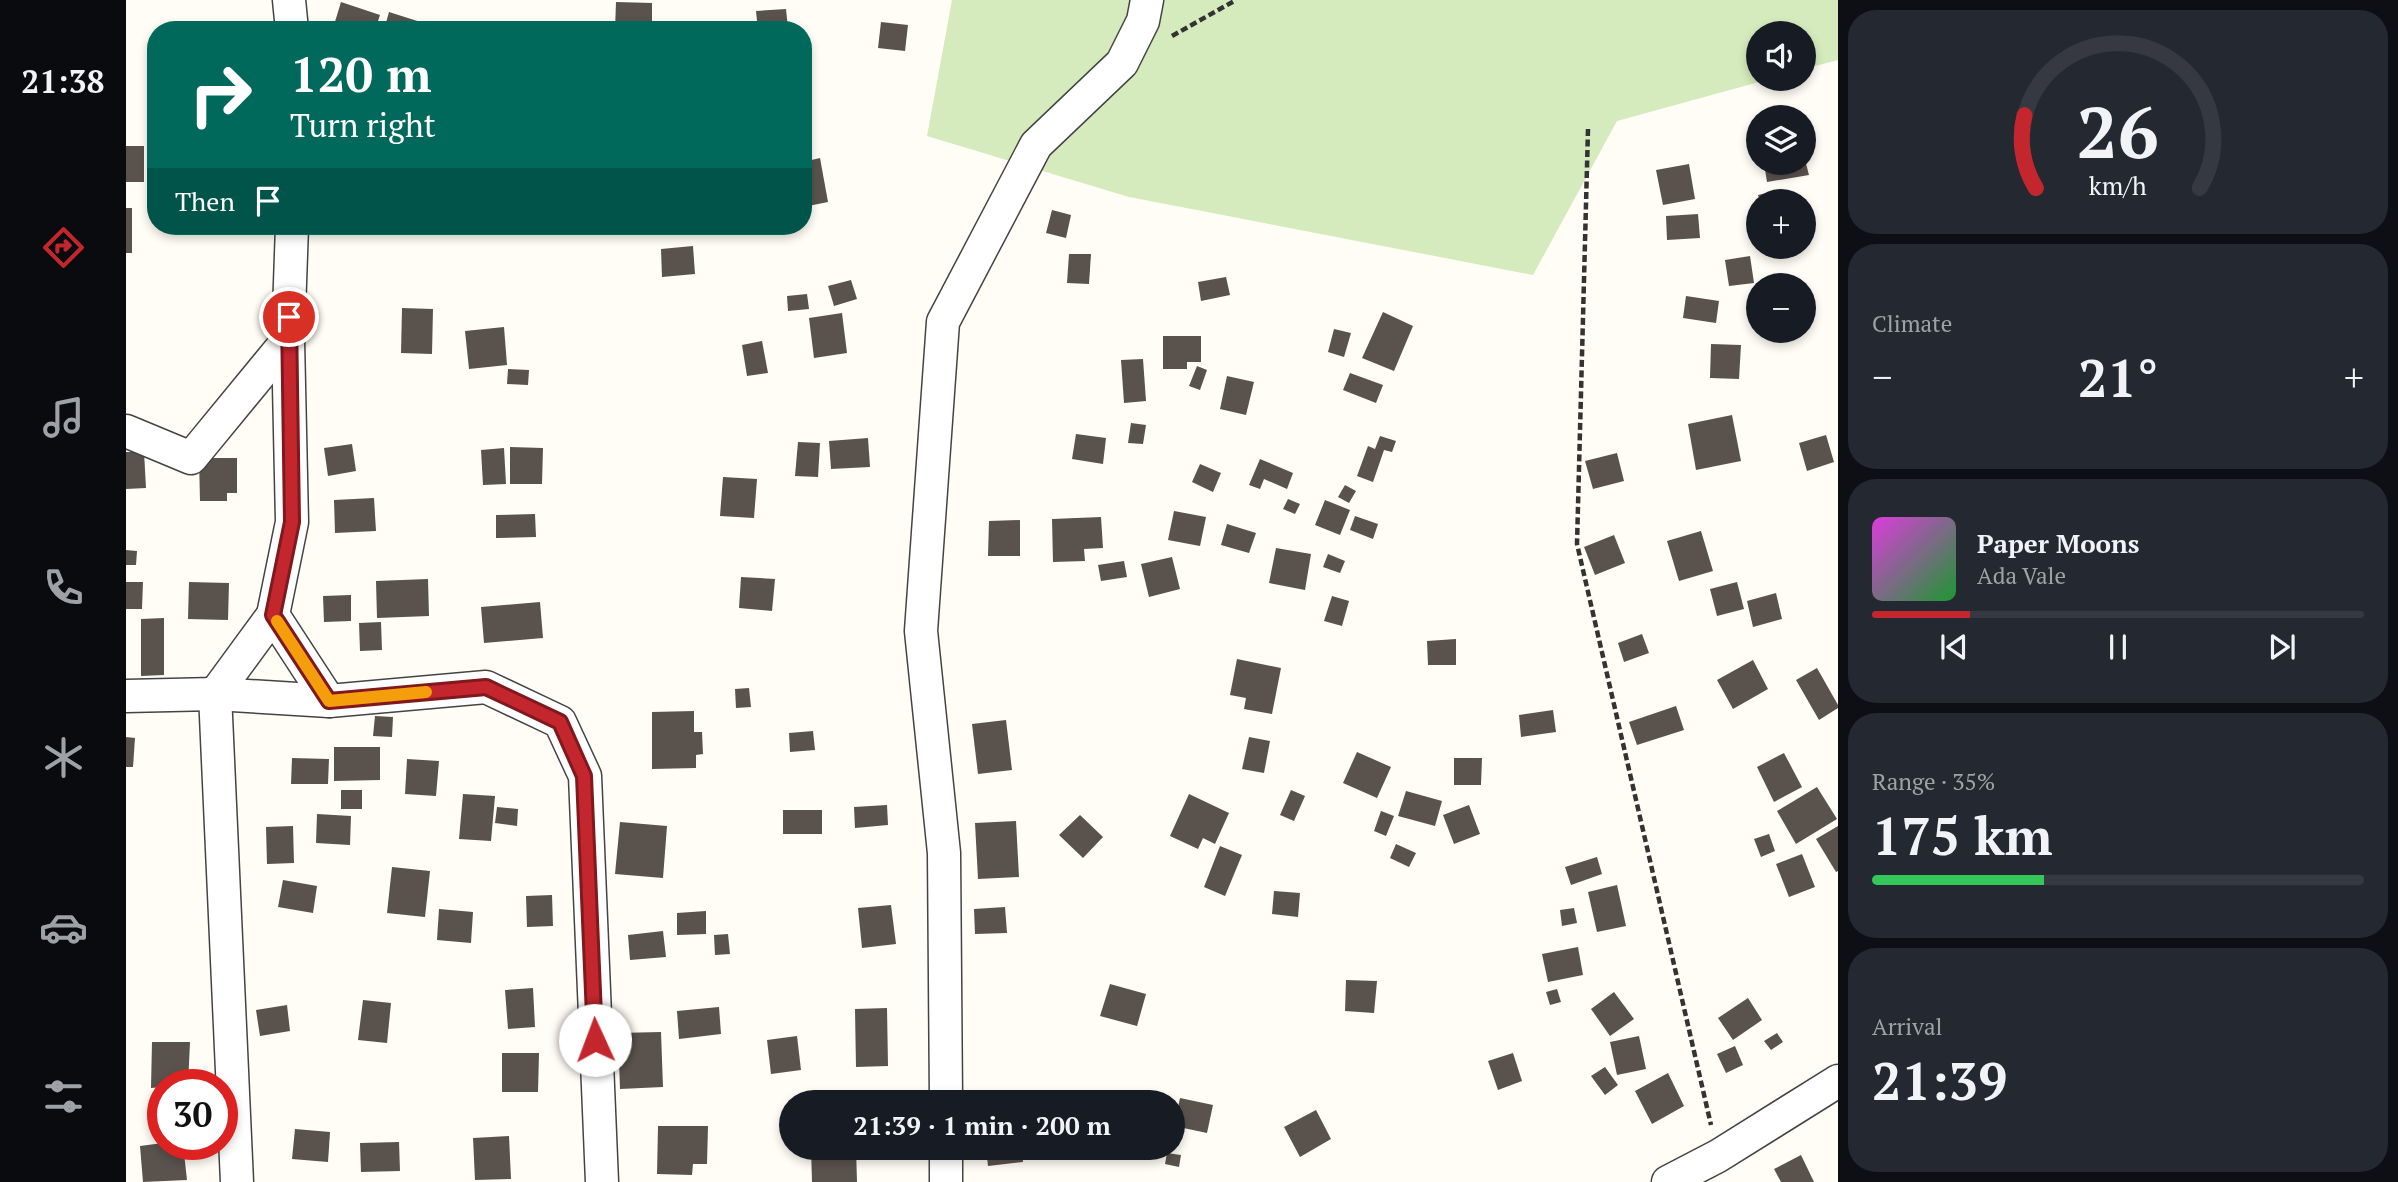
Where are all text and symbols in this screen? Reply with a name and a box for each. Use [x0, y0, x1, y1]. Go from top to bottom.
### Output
map controls [1746, 21, 1816, 343]
button: sound [1746, 21, 1816, 91]
text: 120 m [290, 41, 432, 106]
icon: right [175, 49, 266, 140]
text: 21:38 [21, 60, 105, 102]
text: 26 [2077, 83, 2159, 180]
text: Turn right [290, 104, 436, 146]
button: layers [1746, 105, 1816, 175]
text: km/h [2089, 169, 2147, 202]
icon: arrive [249, 182, 287, 220]
text: Then [175, 184, 235, 218]
button: + [1746, 189, 1816, 259]
icon: directions [39, 223, 88, 272]
button: − [1746, 273, 1816, 343]
pin [259, 287, 319, 347]
icon: arrive [270, 298, 308, 336]
text: Climate [1872, 308, 1952, 339]
text: 21° [2078, 343, 2158, 412]
text: − [1872, 352, 1892, 402]
text: + [2344, 352, 2364, 402]
icon: music [39, 393, 88, 442]
text: Paper Moons [1977, 526, 2140, 560]
text: Ada Vale [1977, 560, 2066, 591]
icon: phone [39, 563, 88, 612]
icon: previous [1935, 628, 1973, 666]
icon: pause [2099, 628, 2137, 666]
icon: next [2263, 628, 2301, 666]
icon: climate [39, 733, 88, 782]
text: Range · 35% [1872, 766, 1995, 797]
text: 175 km [1872, 801, 2053, 870]
icon: car [39, 903, 88, 952]
position arrow [558, 1003, 632, 1077]
text: Arrival [1872, 1011, 1943, 1042]
text: 21:39 [1872, 1046, 2007, 1115]
speed limit sign: 30 [147, 1069, 238, 1160]
icon: filters [39, 1072, 88, 1121]
text: 21:39 · 1 min · 200 m [853, 1108, 1111, 1142]

